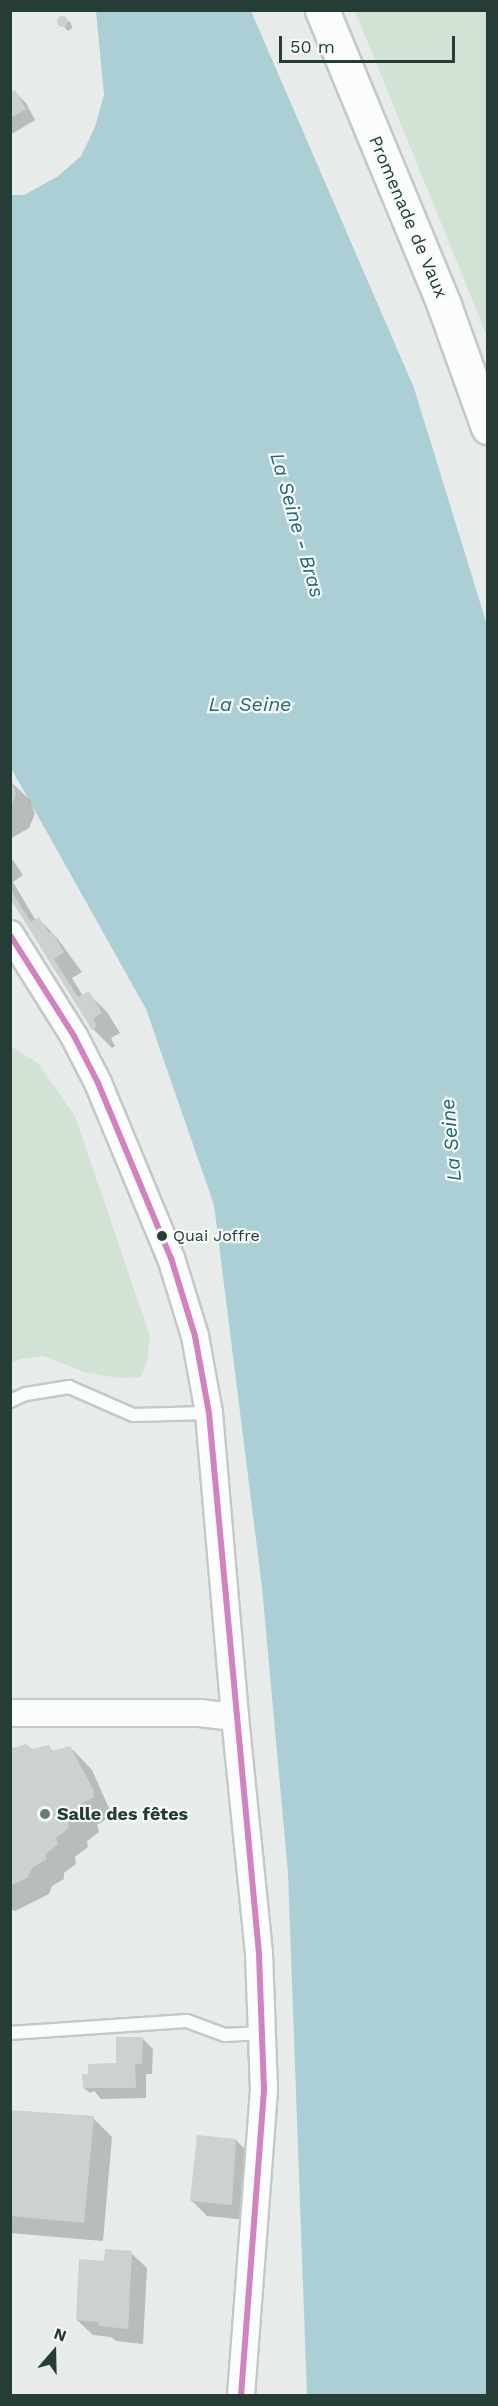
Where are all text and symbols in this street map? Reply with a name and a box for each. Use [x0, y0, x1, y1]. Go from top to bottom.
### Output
scale bar [282, 24, 458, 62]
text: 50 m [290, 36, 335, 57]
street label: Promenade de Vaux [364, 132, 452, 302]
water label: La Seine - Bras [265, 450, 329, 600]
water label: La Seine [208, 692, 292, 716]
water label: La Seine [435, 1098, 467, 1182]
place label: Quai Joffre [173, 1226, 260, 1246]
marker: Quai Joffre [156, 1230, 168, 1242]
place label: Salle des fêtes [57, 1803, 188, 1825]
marker: Salle des fêtes [38, 1807, 52, 1821]
north arrow [24, 2322, 84, 2382]
text: N [51, 2324, 69, 2346]

